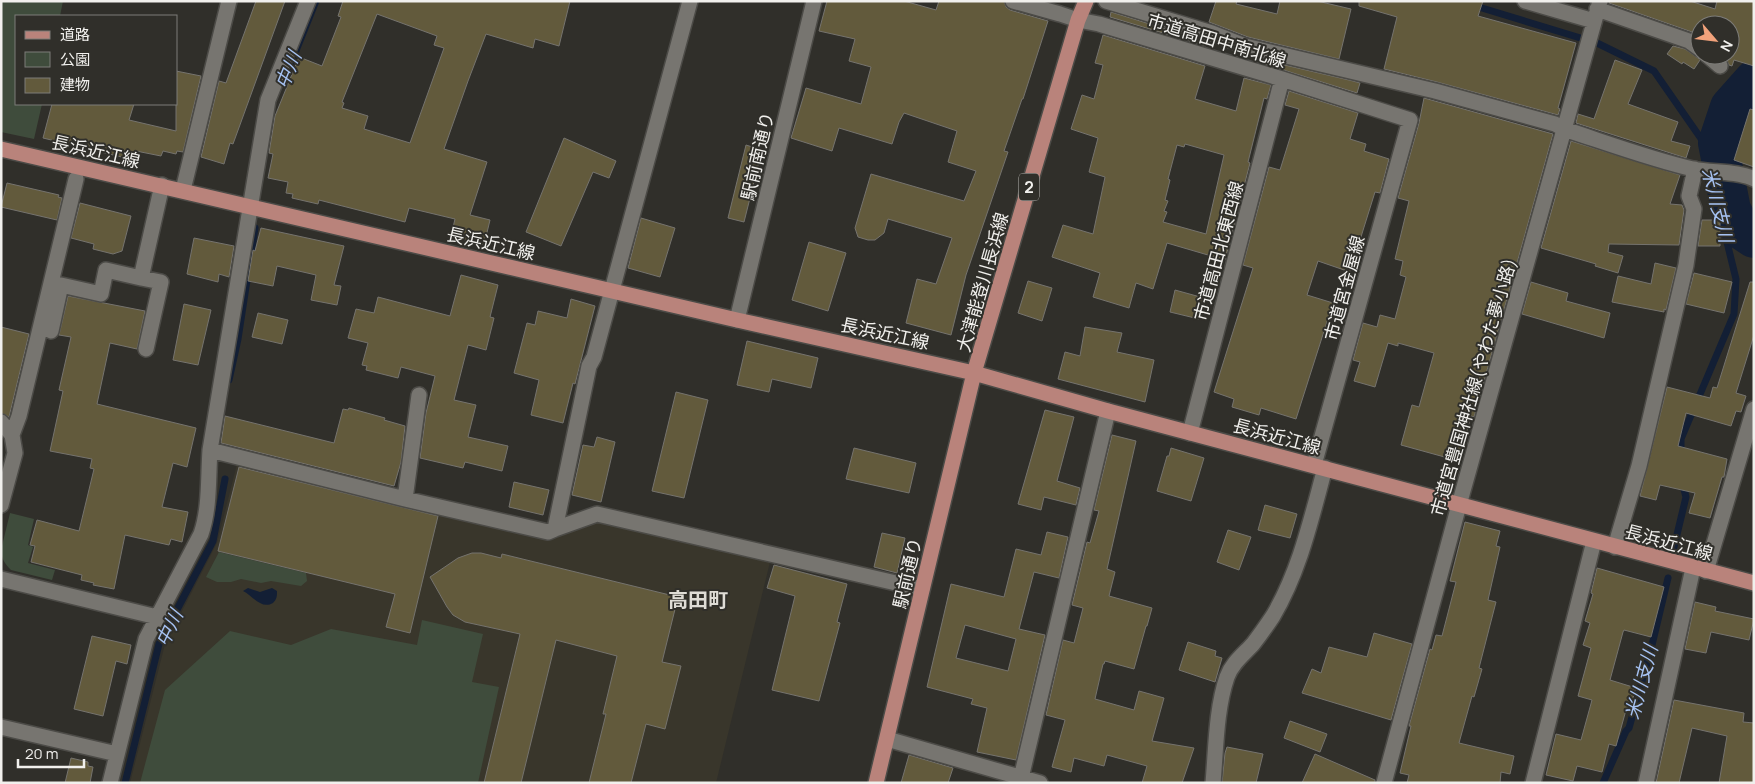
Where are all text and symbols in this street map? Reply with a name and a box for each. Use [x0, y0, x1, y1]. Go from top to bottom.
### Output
street label: 市道高田中南北線 [1145, 7, 1289, 73]
legend [15, 15, 178, 105]
north arrow [1690, 15, 1740, 65]
text: 道路 [60, 24, 90, 45]
text: N [1716, 37, 1738, 55]
water label: 中川 [269, 46, 308, 92]
text: 公園 [60, 49, 90, 70]
text: 建物 [60, 74, 90, 95]
street label: 駅前南通り [735, 109, 779, 203]
street label: 長浜近江線 [49, 129, 143, 173]
water label: 米川支川 [1696, 165, 1740, 247]
road number: 2 [1019, 173, 1039, 200]
street label: 市道高田北東西線 [1188, 178, 1248, 324]
street label: 大津能登川長浜線 [951, 209, 1013, 355]
street label: 長浜近江線 [444, 221, 538, 265]
street label: 市道宮金屋線 [1318, 233, 1370, 343]
street label: 市道宮豊国神社線(やわた夢小路) [1425, 255, 1521, 519]
street label: 長浜近江線 [838, 312, 932, 354]
street label: 長浜近江線 [1230, 413, 1324, 459]
street label: 長浜近江線 [1622, 519, 1716, 565]
street label: 駅前通り [887, 535, 927, 611]
district label: 高田町 [668, 586, 728, 613]
water label: 中川 [149, 603, 190, 651]
water label: 米川支川 [1619, 640, 1664, 722]
scale bar [18, 736, 84, 768]
text: 20 m [25, 743, 58, 764]

